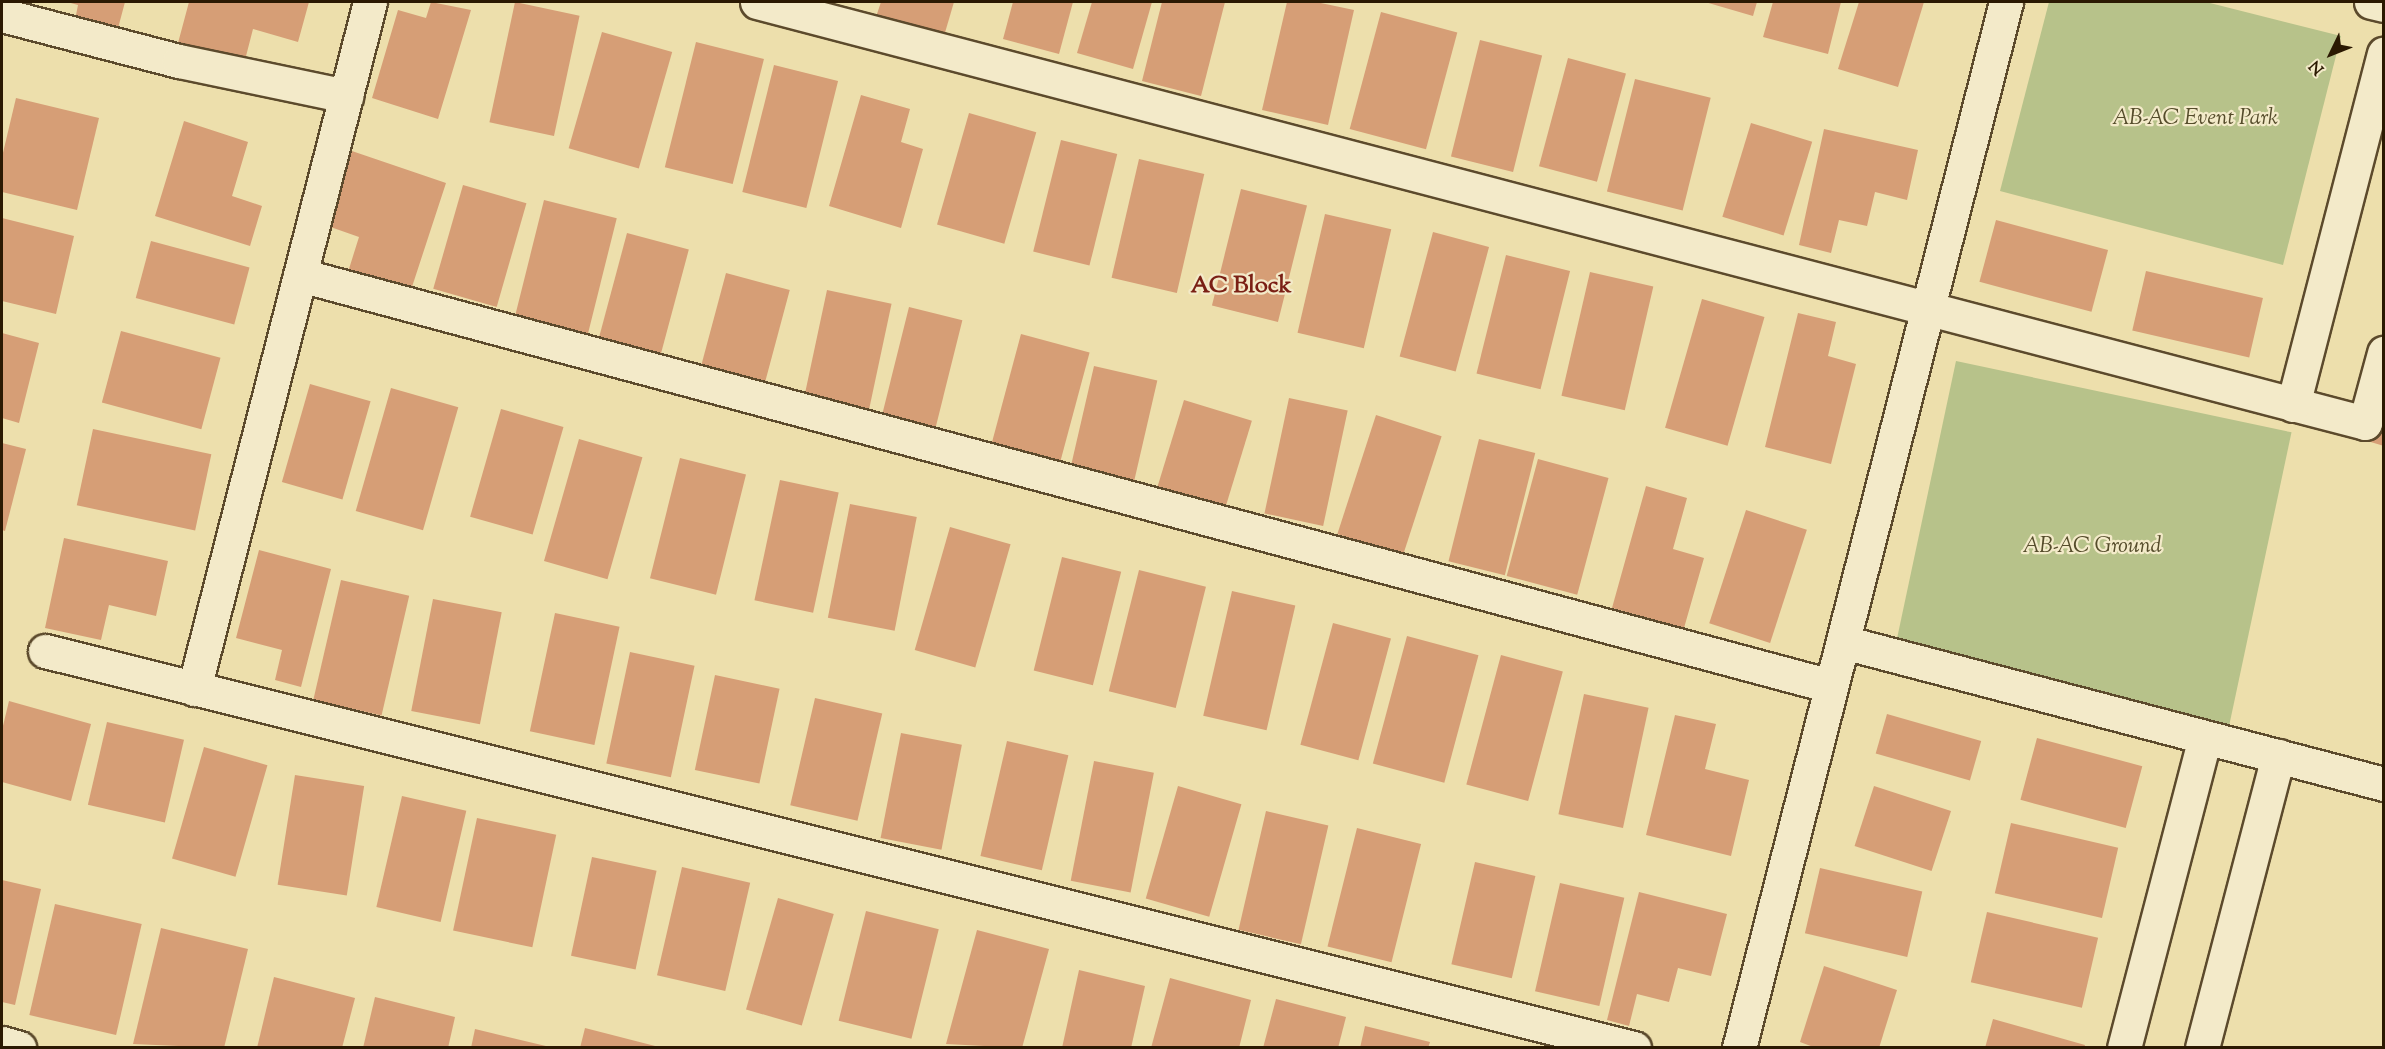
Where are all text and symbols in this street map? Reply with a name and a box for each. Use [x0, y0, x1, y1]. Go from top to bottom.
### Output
north arrow [2301, 24, 2361, 84]
text: N [2305, 54, 2330, 79]
park label: AB-AC Event Park [2112, 107, 2278, 133]
district label: AC Block [1190, 273, 1292, 301]
park label: AB-AC Ground [2022, 535, 2162, 561]

